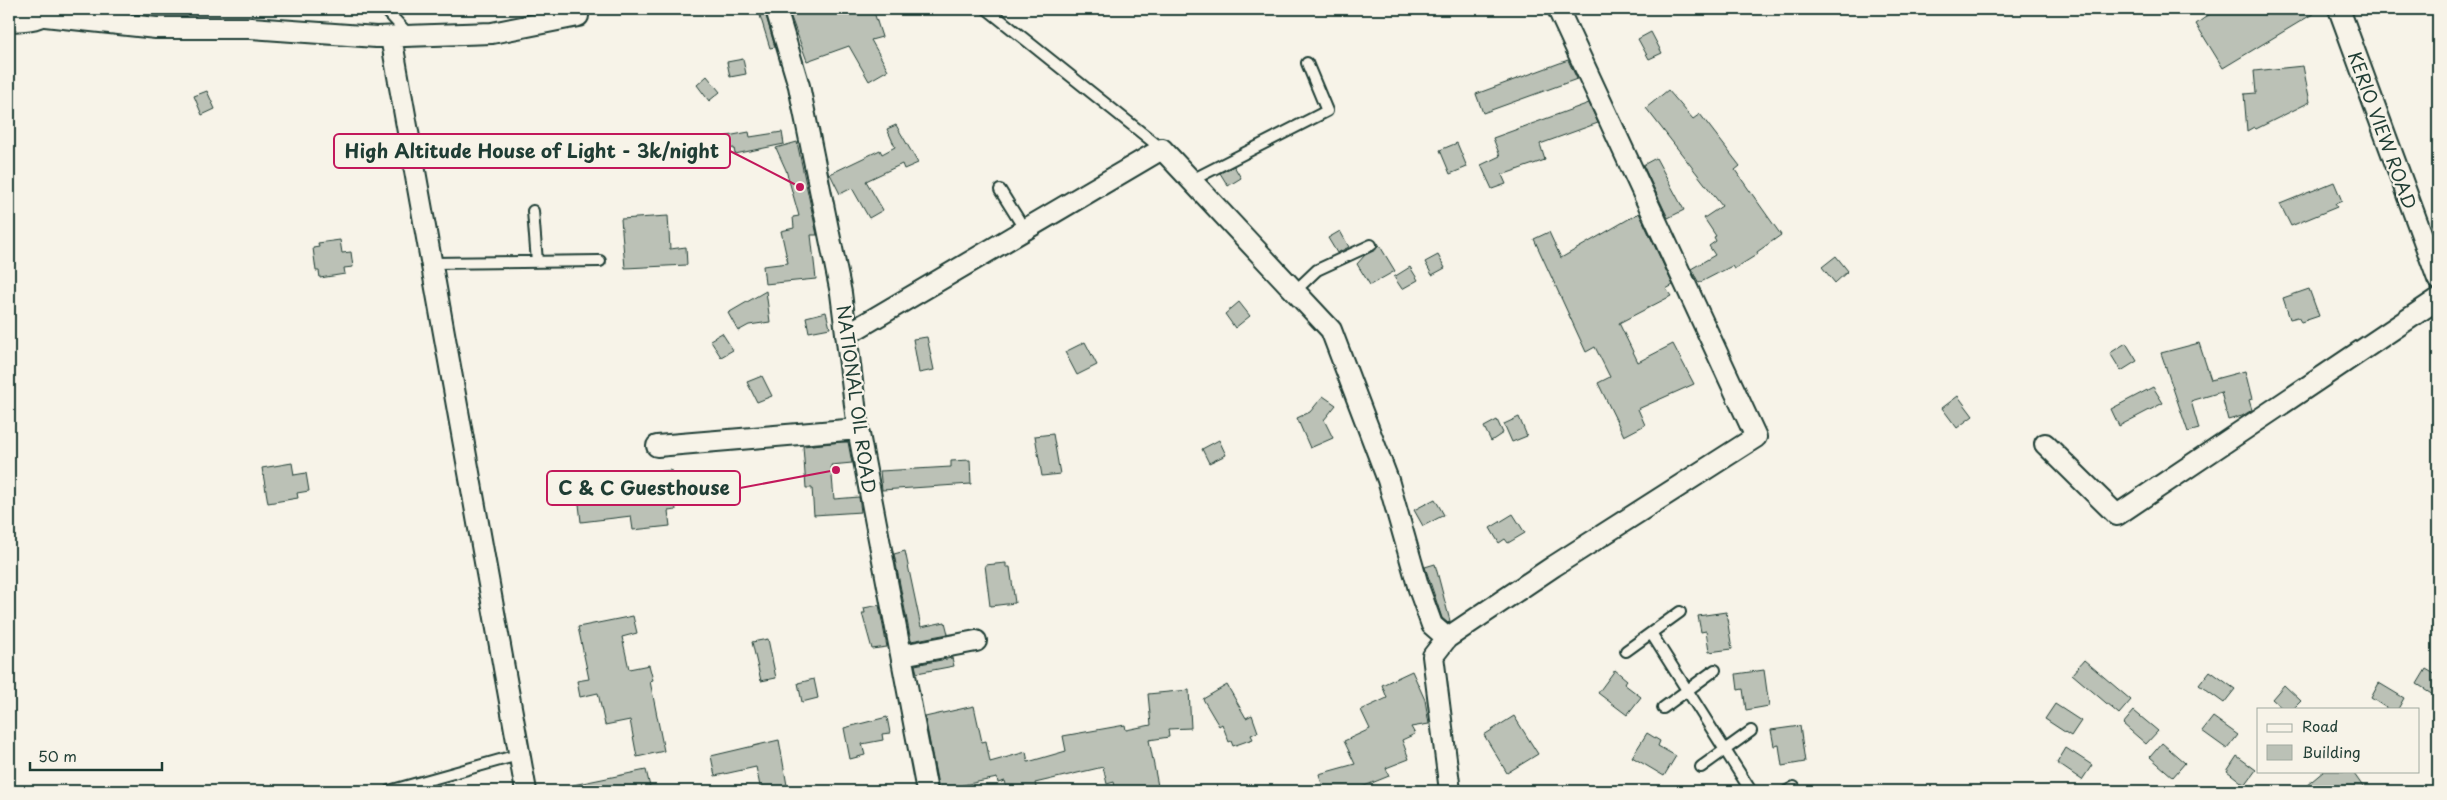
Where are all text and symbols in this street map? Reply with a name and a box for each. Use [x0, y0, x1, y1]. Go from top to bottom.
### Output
street label: KERIO VIEW ROAD [2342, 47, 2424, 213]
callout: High Altitude House of Light - 3k/night [334, 134, 730, 168]
text: High Altitude House of Light - 3k/night [345, 136, 719, 164]
street label: NATIONAL OIL ROAD [830, 303, 884, 495]
callout: C & C Guesthouse [547, 471, 740, 505]
text: C & C Guesthouse [558, 473, 730, 501]
legend [2257, 708, 2420, 772]
text: Road [2302, 714, 2338, 737]
scale bar [30, 740, 162, 772]
text: Building [2302, 740, 2361, 763]
text: 50 m [38, 744, 77, 767]

